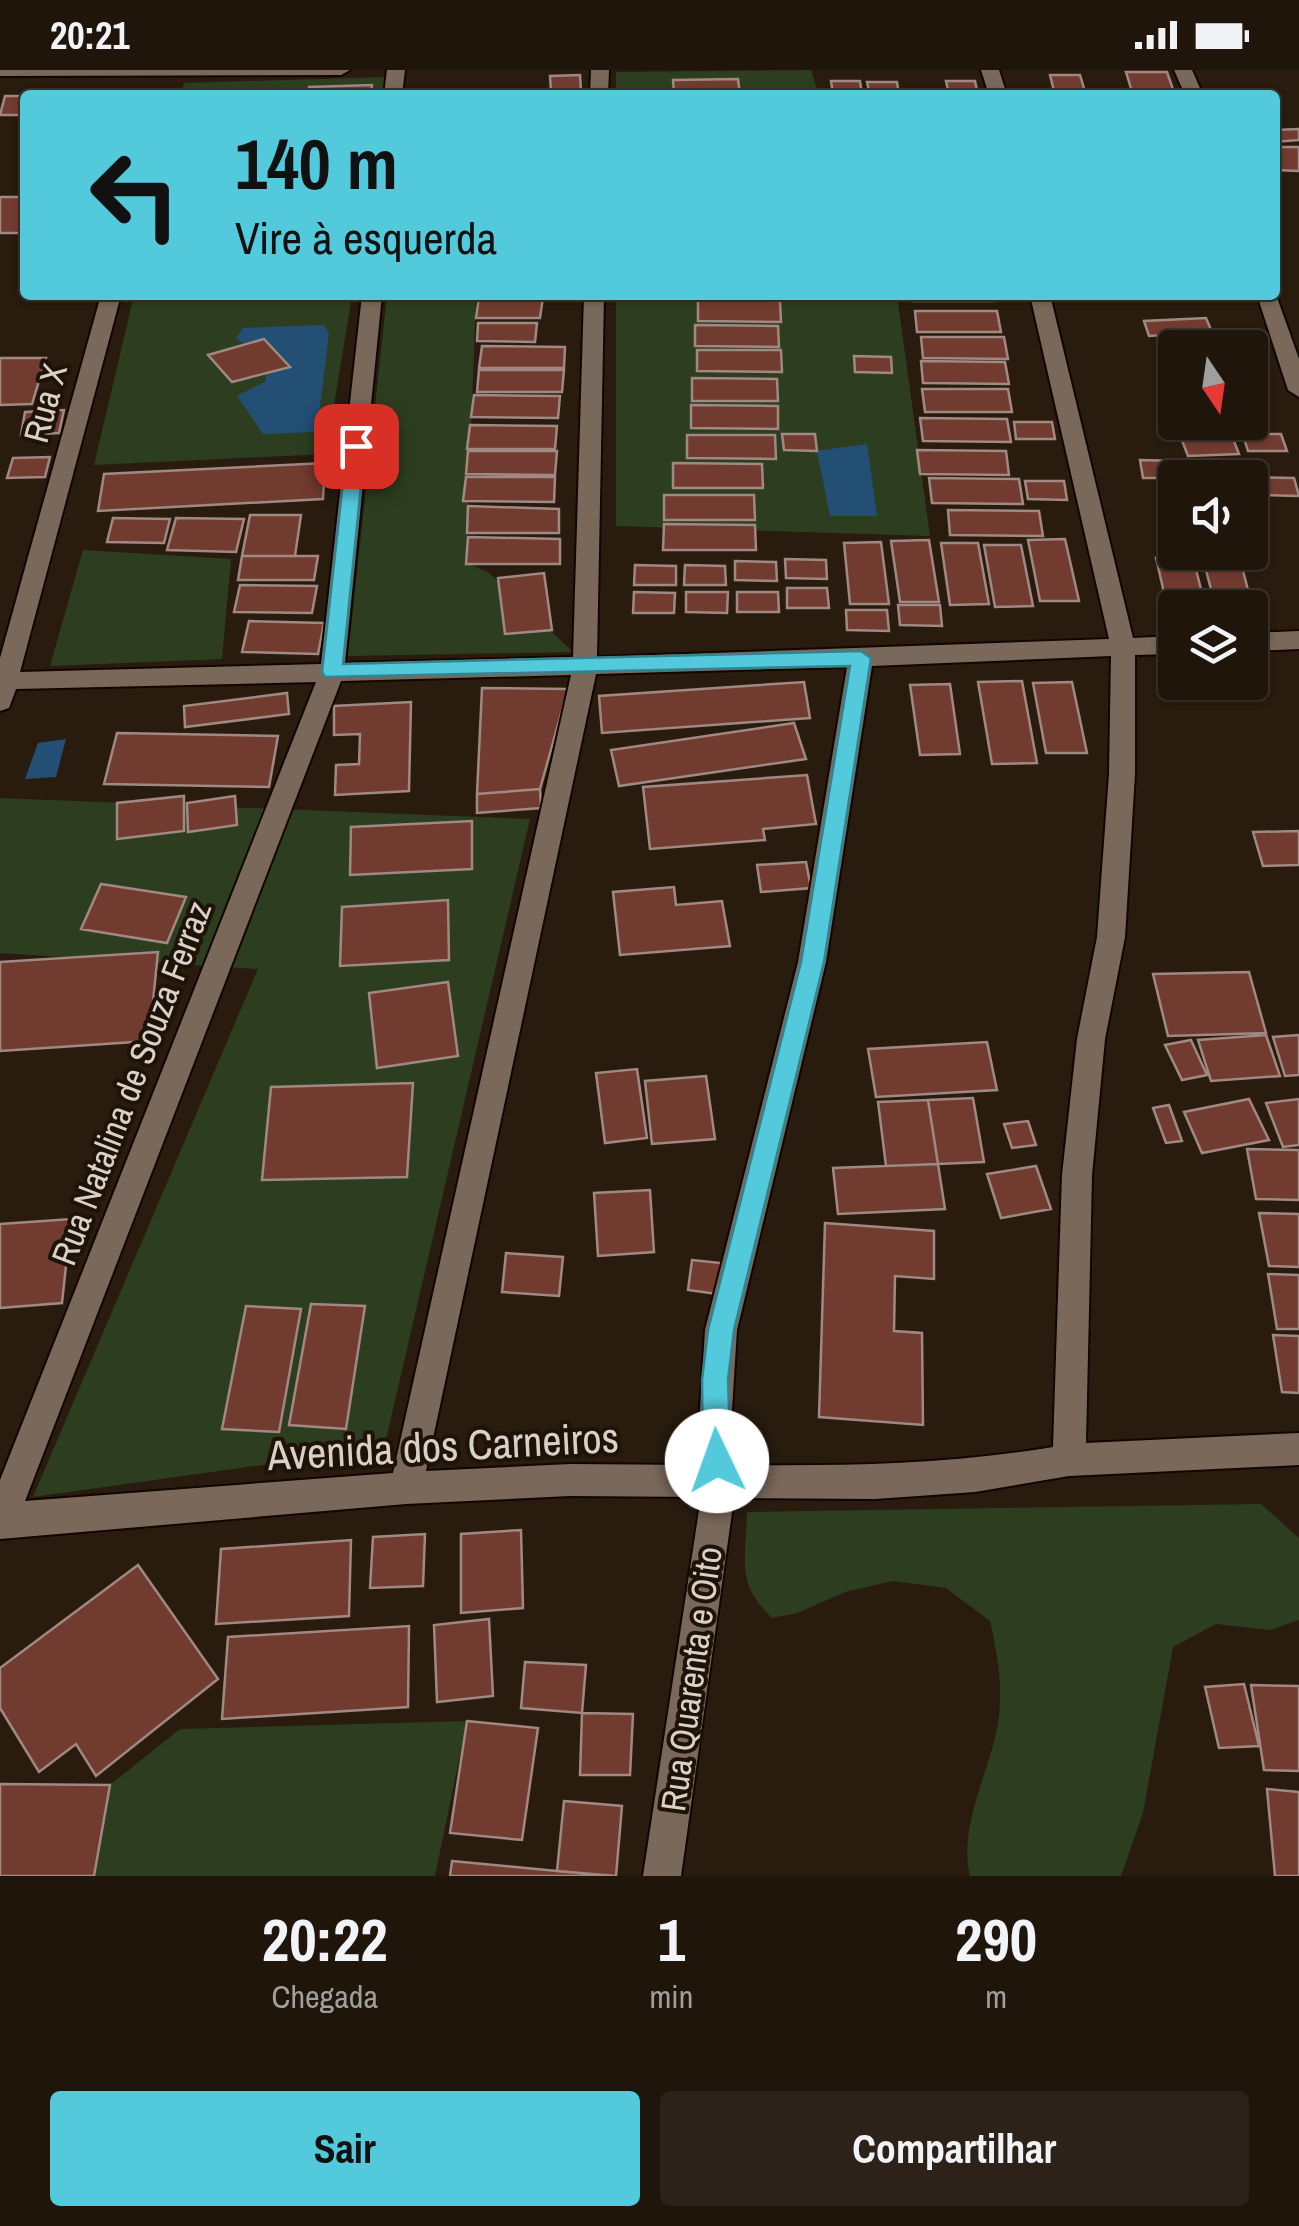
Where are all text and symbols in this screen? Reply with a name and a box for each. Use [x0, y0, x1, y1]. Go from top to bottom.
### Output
text: 20:21 [50, 10, 130, 61]
text: 140 m [235, 117, 398, 211]
icon: left [70, 130, 200, 260]
text: Vire à esquerda [235, 207, 497, 268]
north arrow [1158, 330, 1268, 440]
map controls [1158, 330, 1268, 700]
street label: Rua X [12, 358, 78, 448]
pin [314, 404, 399, 489]
icon: arrive [329, 419, 384, 474]
button: sound [1158, 460, 1268, 570]
button: layers [1158, 590, 1268, 700]
street label: Rua Natalina de Souza Ferraz [40, 894, 222, 1272]
street label: Avenida dos Carneiros [265, 1409, 620, 1483]
position arrow [665, 1409, 769, 1513]
street label: Rua Quarenta e Oito [649, 1544, 733, 1814]
text: 20:22 [262, 1899, 388, 1980]
text: 1 [658, 1899, 685, 1980]
text: 290 [955, 1899, 1037, 1980]
text: Chegada [271, 1975, 378, 2018]
text: min [649, 1975, 693, 2018]
text: m [985, 1975, 1007, 2018]
button: Sair [50, 2091, 640, 2206]
button: Compartilhar [660, 2091, 1249, 2206]

